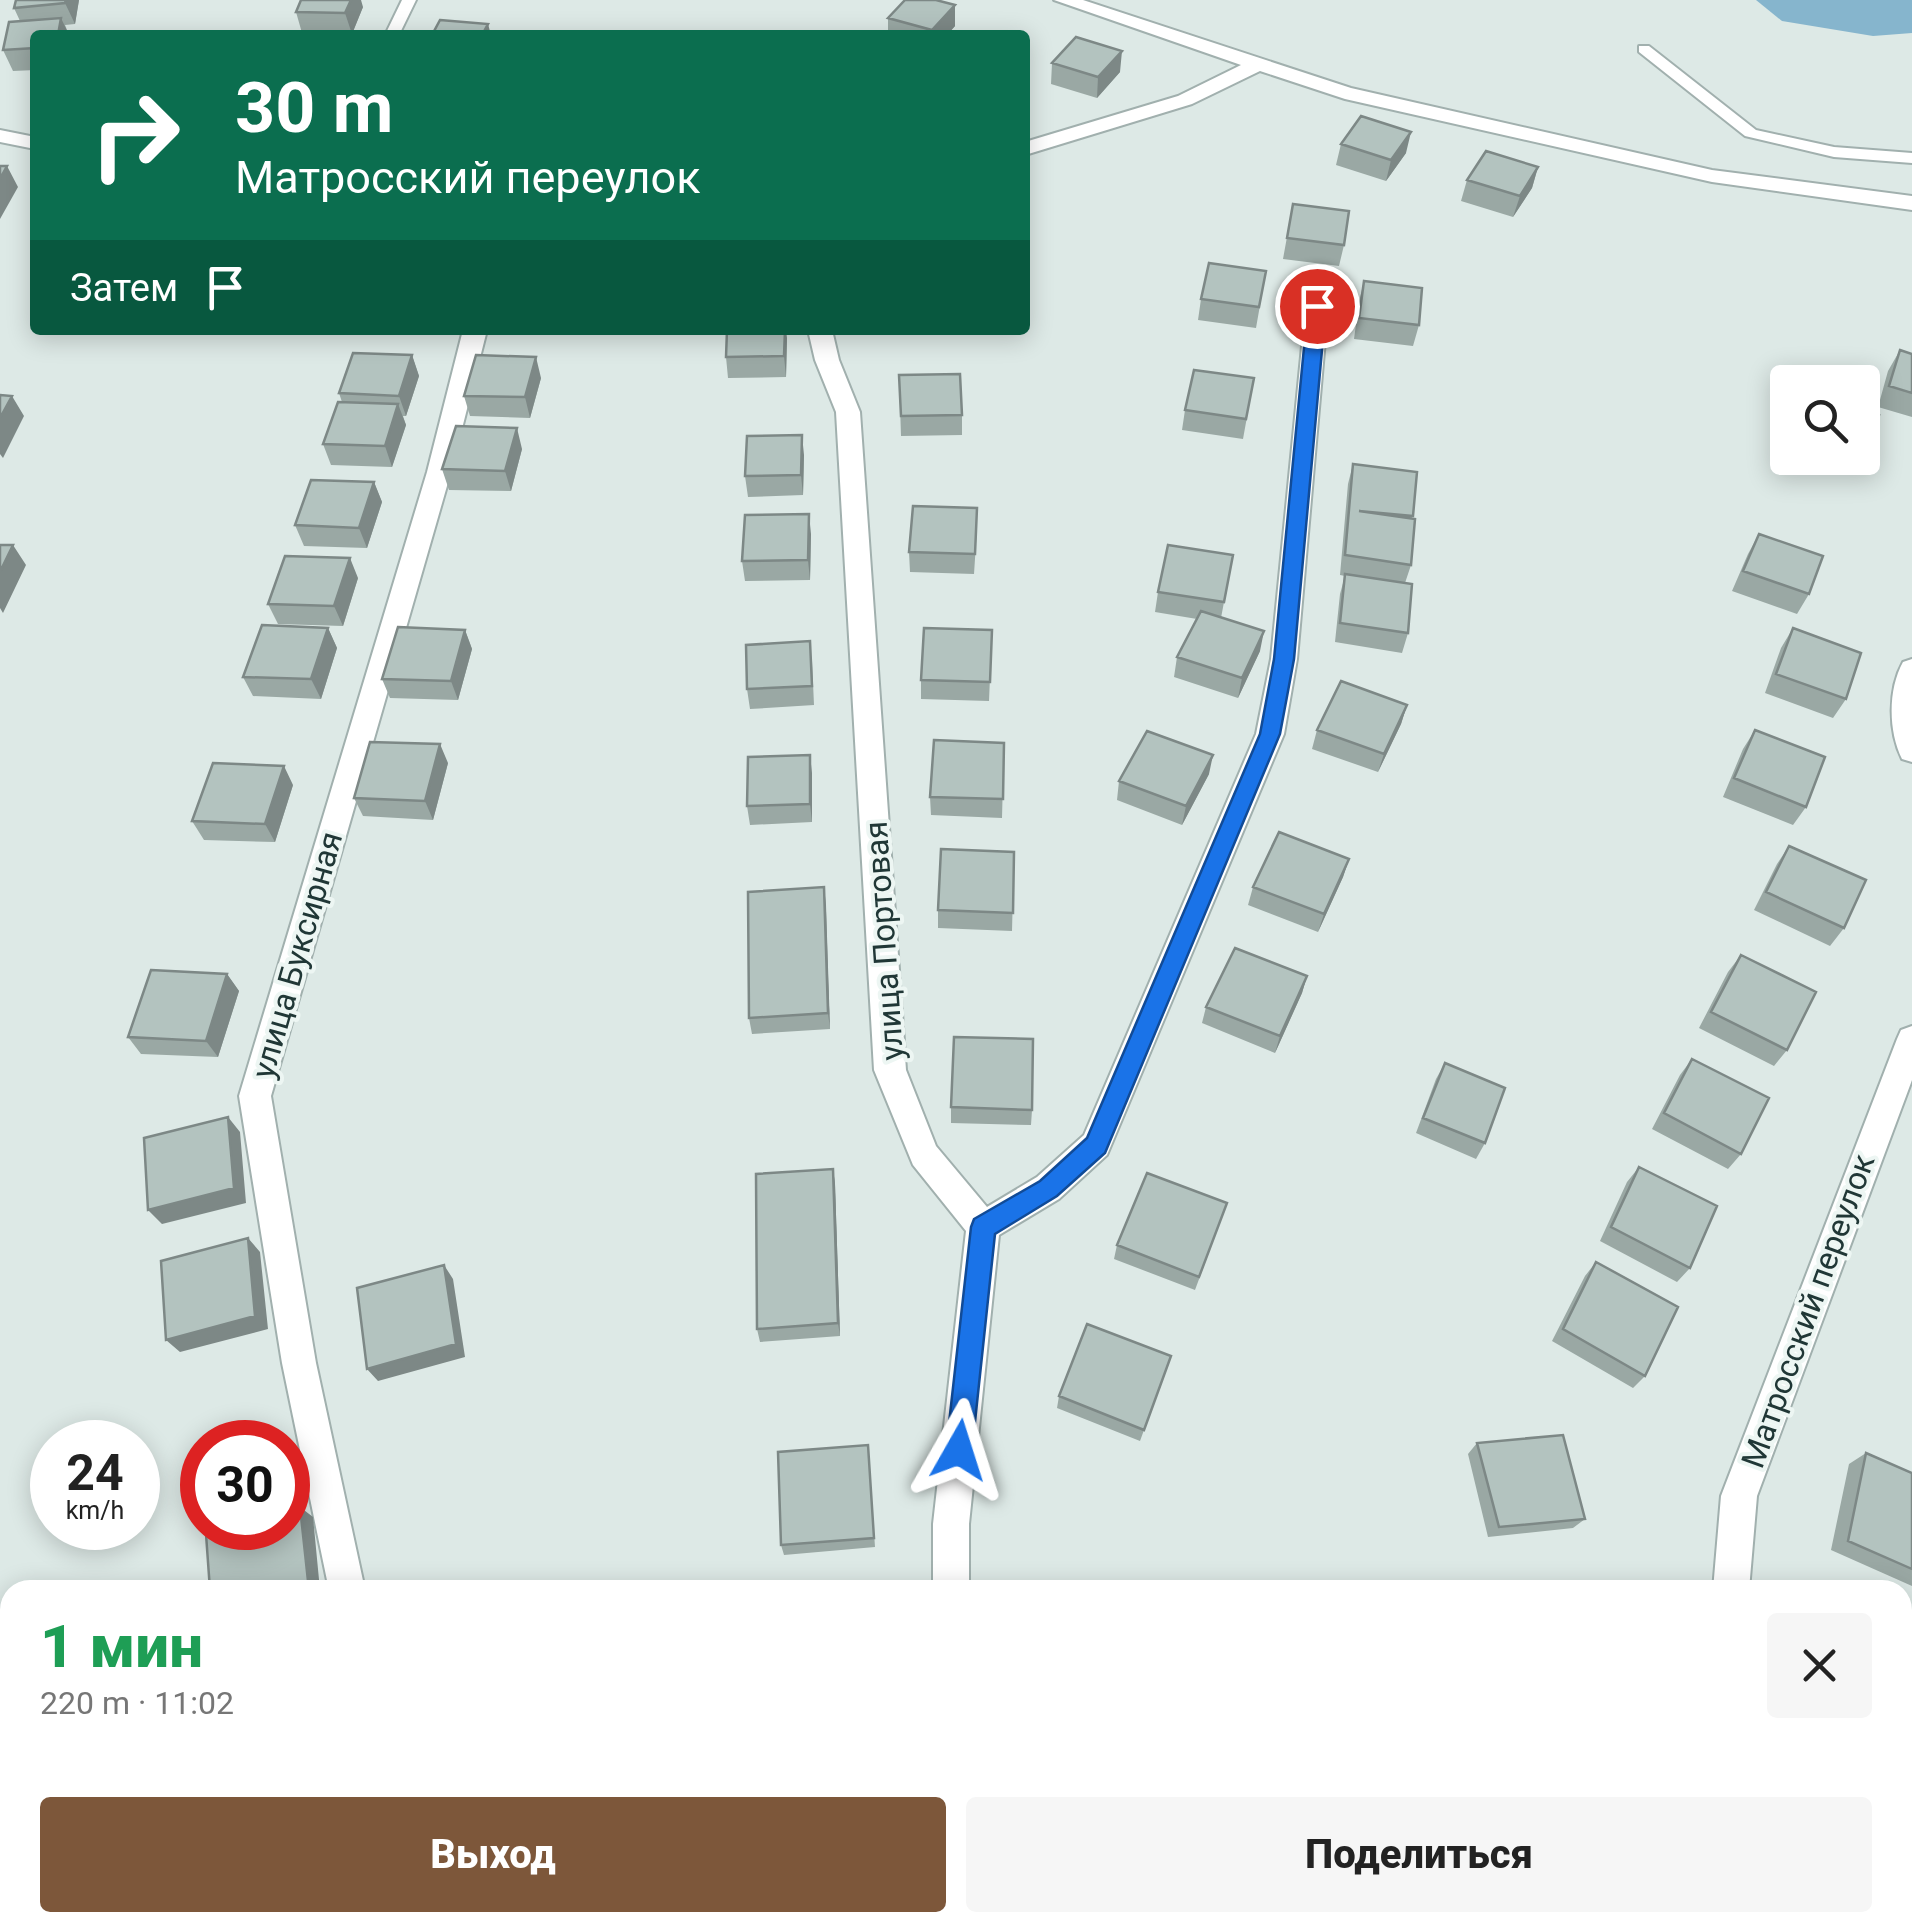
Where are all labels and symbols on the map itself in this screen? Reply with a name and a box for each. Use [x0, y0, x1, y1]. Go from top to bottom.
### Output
pin [1275, 264, 1360, 349]
street label: улица Портовая [857, 820, 911, 1062]
street label: улица Буксирная [244, 827, 350, 1083]
street label: Матросский переулок [1734, 1149, 1882, 1473]
position arrow [907, 1398, 1011, 1502]
speed limit sign: 30 [180, 1420, 310, 1550]

